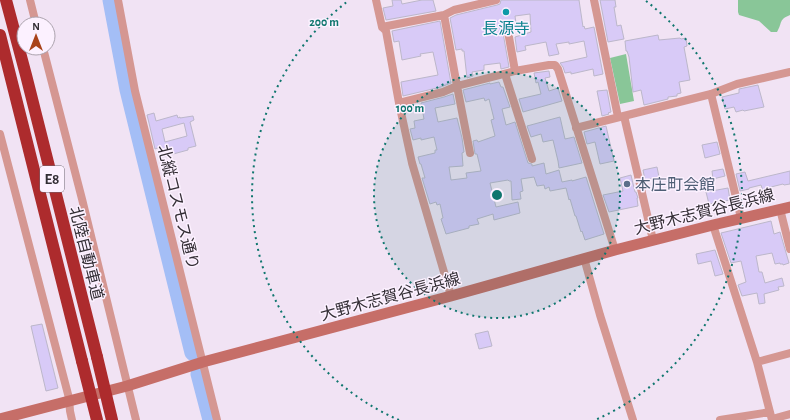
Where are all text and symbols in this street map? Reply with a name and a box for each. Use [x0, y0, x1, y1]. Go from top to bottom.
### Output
marker: 長源寺 [501, 7, 511, 17]
north arrow [16, 16, 56, 56]
text: 200 m [309, 16, 339, 28]
place label: 長源寺 [482, 20, 530, 37]
text: N [32, 21, 40, 32]
text: 100 m [396, 102, 424, 114]
street label: 北縦コスモス通り [155, 143, 202, 271]
road number: E8 [40, 166, 64, 192]
place label: 本庄町会館 [635, 177, 715, 193]
marker: 本庄町会館 [622, 179, 632, 189]
street label: 大野木志賀谷長浜線 [632, 186, 776, 237]
centre of rings [490, 188, 504, 202]
street label: 北陸自動車道 [67, 204, 106, 302]
street label: 大野木志賀谷長浜線 [318, 270, 462, 323]

